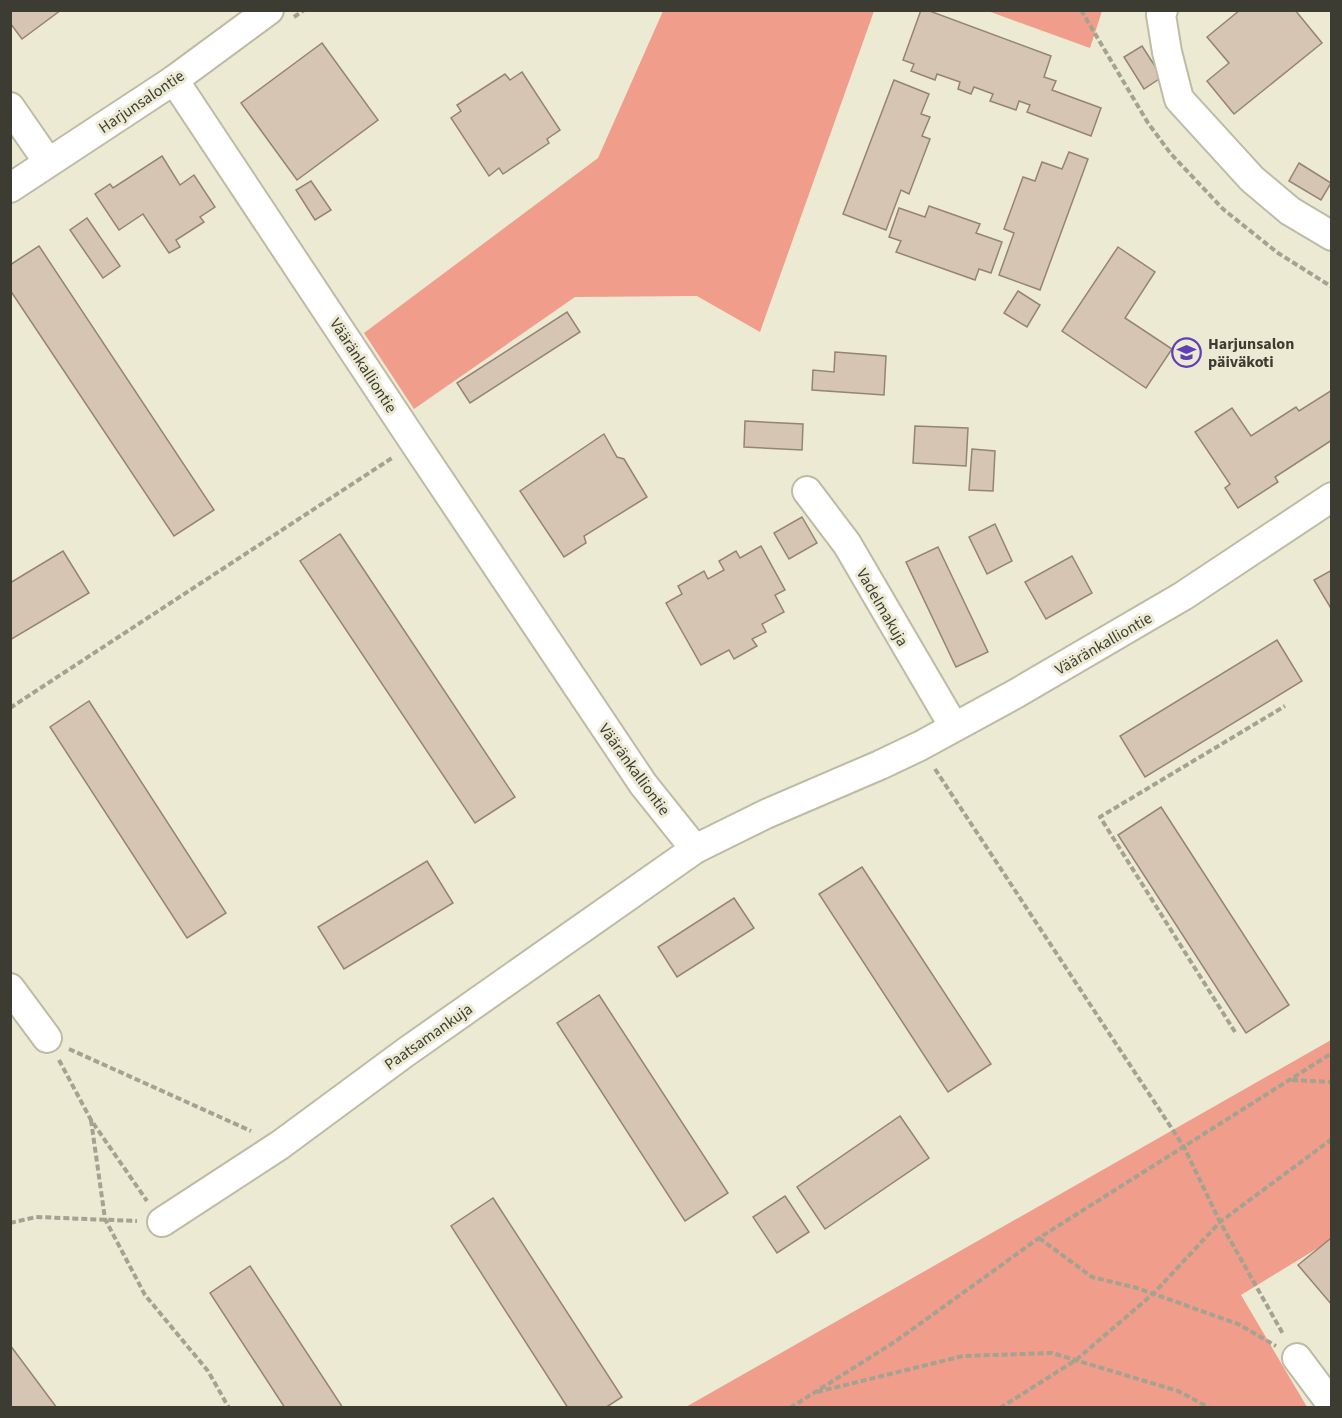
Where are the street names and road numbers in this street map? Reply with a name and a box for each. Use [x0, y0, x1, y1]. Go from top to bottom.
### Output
street label: Harjunsalontie [94, 65, 189, 139]
street label: Vääränkalliontie [324, 314, 402, 417]
street label: Vadelmakuja [851, 565, 913, 650]
street label: Vääränkalliontie [1051, 607, 1156, 681]
street label: Vääränkalliontie [593, 719, 675, 820]
street label: Paatsamankuja [380, 998, 477, 1075]

